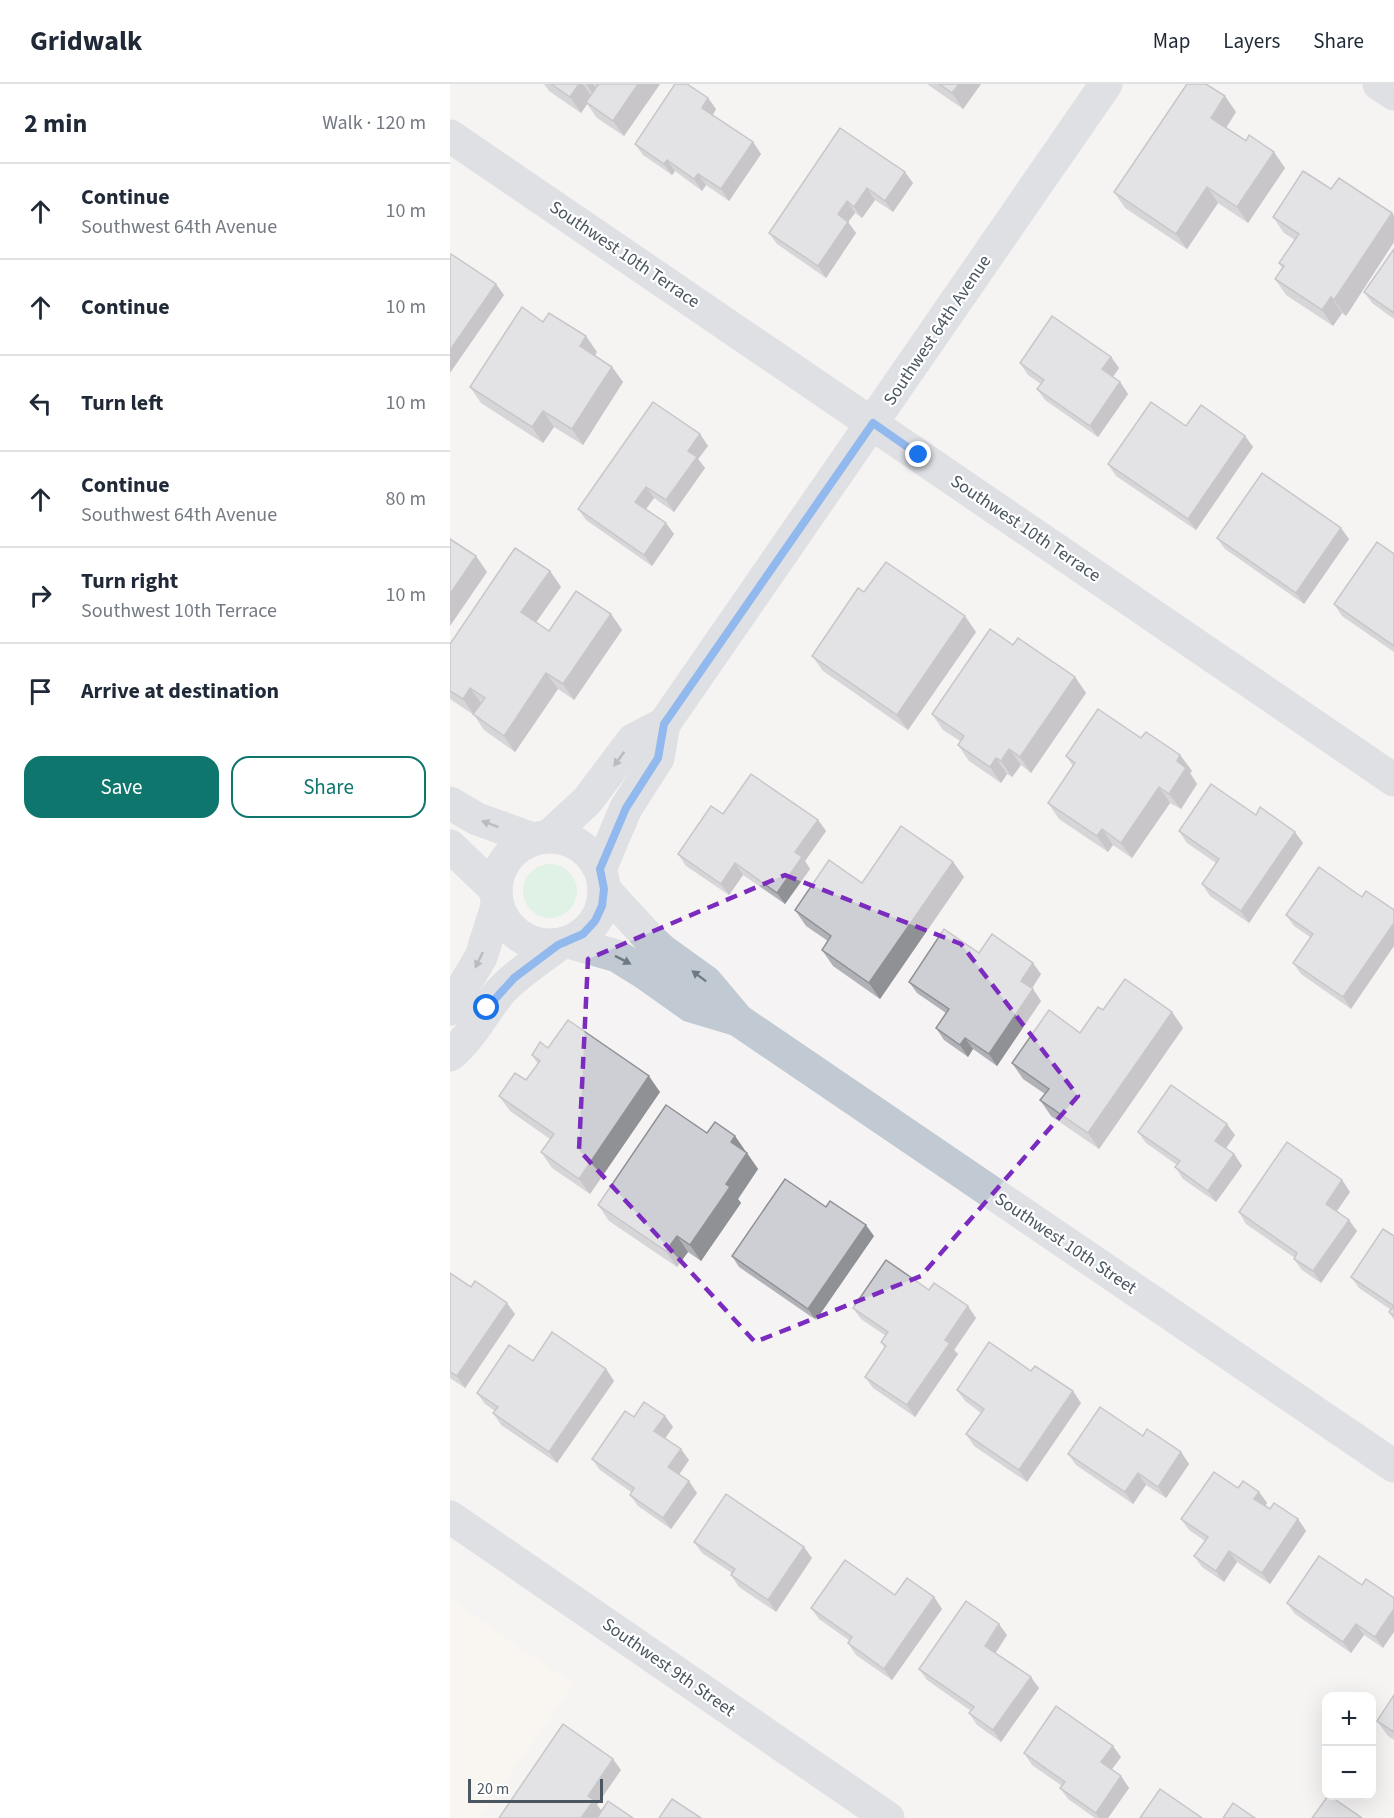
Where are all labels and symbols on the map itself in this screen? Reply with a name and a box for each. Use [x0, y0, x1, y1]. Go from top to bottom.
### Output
street label: Southwest 10th Terrace [545, 195, 705, 314]
street label: Southwest 64th Avenue [878, 250, 997, 410]
route end [905, 441, 931, 467]
street label: Southwest 10th Terrace [946, 469, 1106, 588]
one-way arrow [613, 750, 625, 766]
one-way arrow [481, 819, 499, 828]
one-way arrow [474, 951, 484, 968]
one-way arrow [615, 956, 632, 965]
one-way arrow [691, 971, 706, 983]
route start [473, 994, 499, 1020]
street label: Southwest 10th Street [990, 1187, 1142, 1300]
street label: Southwest 9th Street [597, 1612, 740, 1723]
scale bar [468, 1776, 603, 1804]

